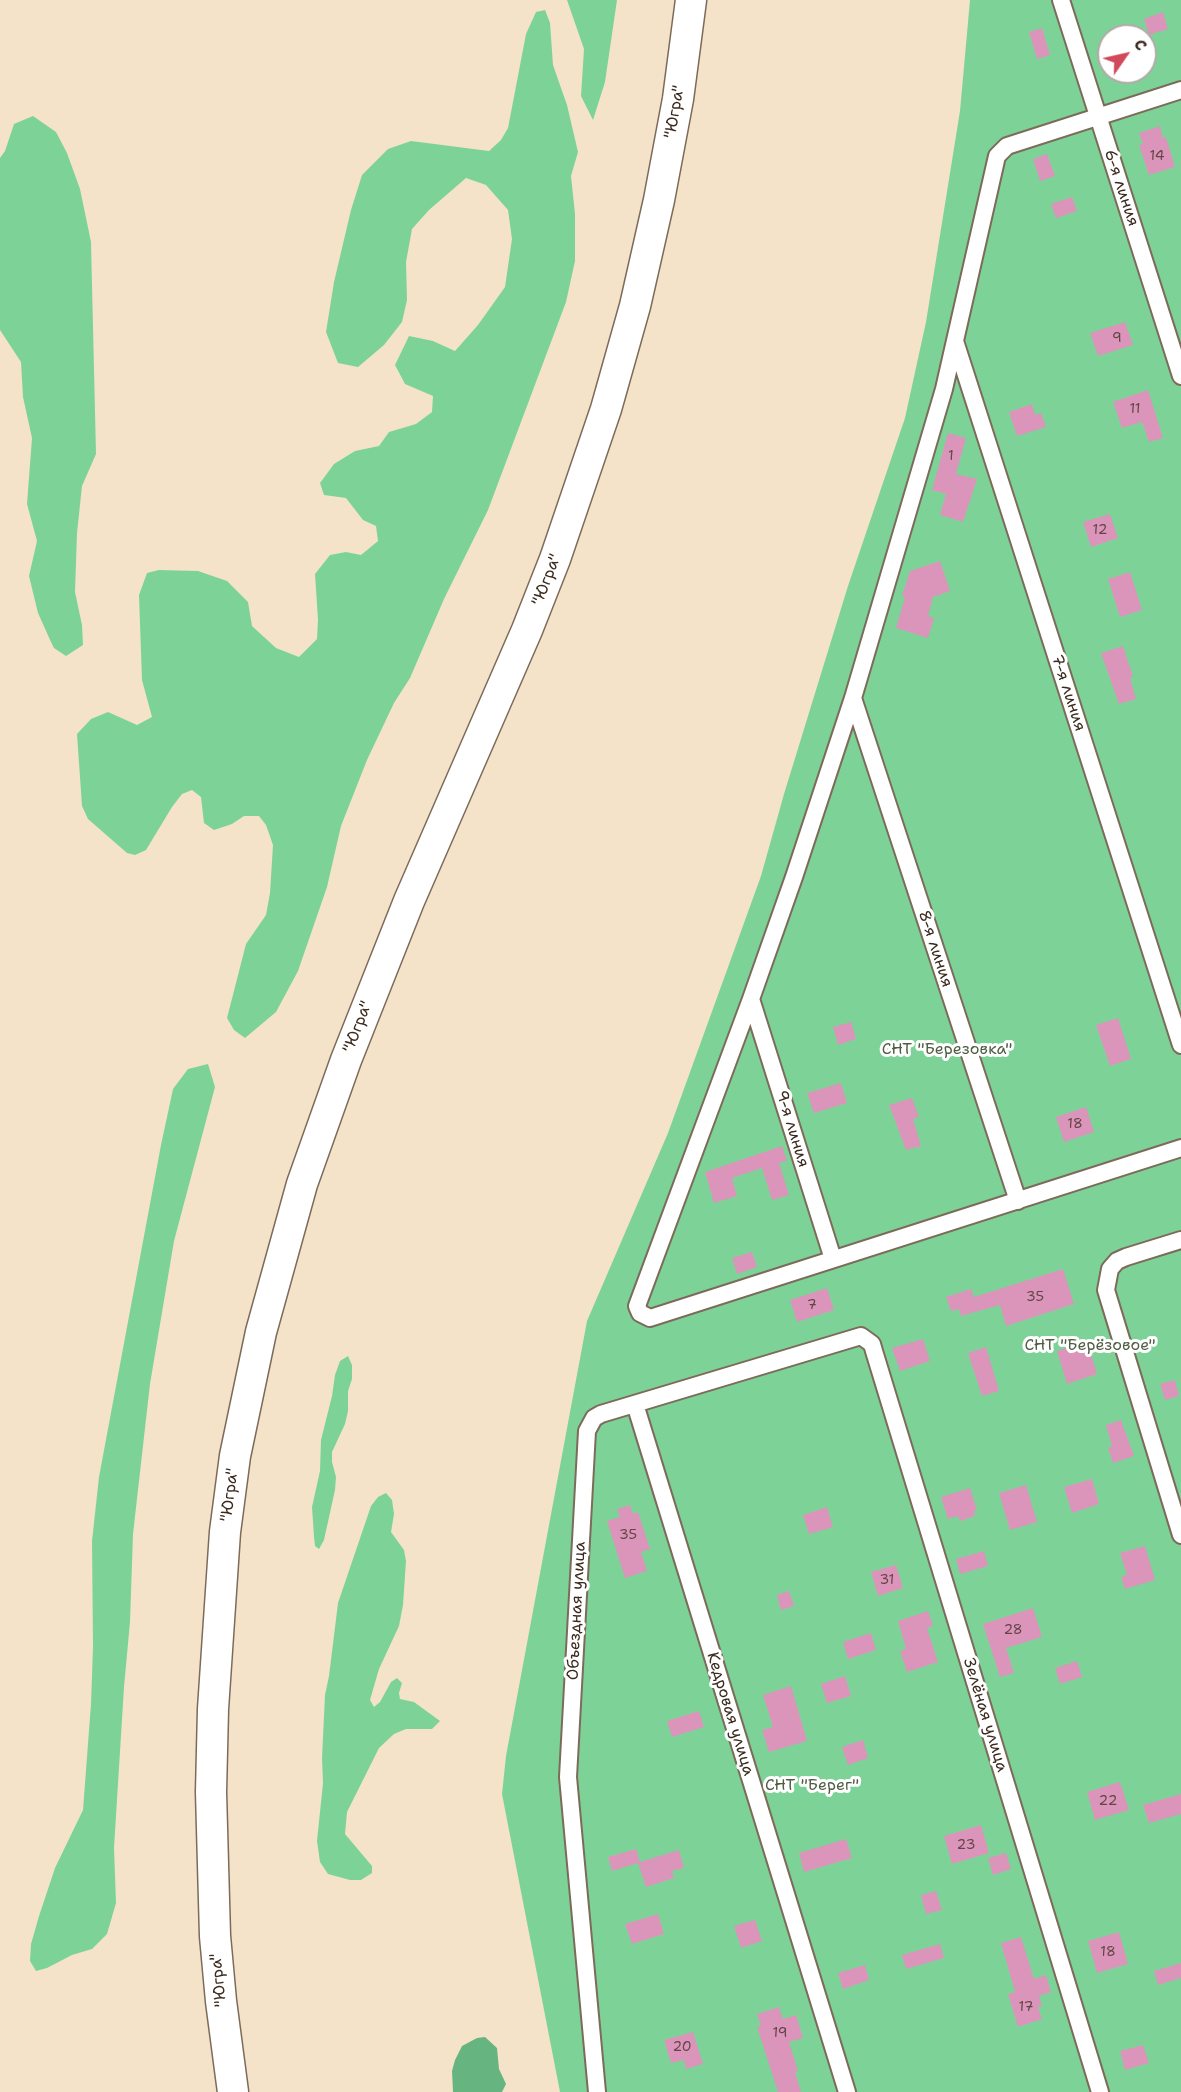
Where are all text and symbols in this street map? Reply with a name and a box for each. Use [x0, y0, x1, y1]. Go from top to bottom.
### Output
north arrow [1097, 24, 1157, 84]
text: С [1129, 35, 1152, 55]
street label: "Югра" [661, 84, 689, 140]
street label: 6-я линия [1100, 147, 1142, 229]
house number: 14 [1149, 148, 1165, 164]
house number: 9 [1112, 330, 1122, 346]
house number: 11 [1129, 401, 1141, 417]
house number: 1 [948, 448, 954, 464]
house number: 12 [1093, 522, 1107, 538]
street label: "Югра" [528, 551, 566, 609]
street label: 7-я линия [1047, 652, 1089, 734]
street label: 8-я линия [914, 908, 956, 990]
street label: "Югра" [339, 998, 377, 1056]
park label: СНТ "Березовка" [882, 1040, 1012, 1060]
street label: 9-я линия [771, 1088, 813, 1170]
house number: 18 [1067, 1116, 1083, 1132]
house number: 35 [1026, 1289, 1044, 1305]
house number: 7 [807, 1297, 817, 1313]
park label: СНТ "Берёзовое" [1024, 1336, 1156, 1356]
street label: "Югра" [217, 1467, 243, 1523]
house number: 35 [619, 1527, 637, 1543]
street label: Объездная улица [564, 1541, 590, 1681]
house number: 31 [880, 1572, 894, 1588]
house number: 28 [1003, 1622, 1023, 1638]
street label: Кедровая улица [702, 1650, 758, 1778]
street label: Зелёная улица [959, 1656, 1011, 1774]
park label: СНТ "Берег" [765, 1776, 859, 1796]
house number: 22 [1099, 1793, 1117, 1809]
house number: 23 [957, 1837, 975, 1853]
house number: 18 [1100, 1944, 1116, 1960]
street label: "Югра" [207, 1952, 231, 2008]
house number: 17 [1019, 1999, 1033, 2015]
house number: 19 [772, 2025, 788, 2041]
house number: 20 [672, 2039, 692, 2055]

